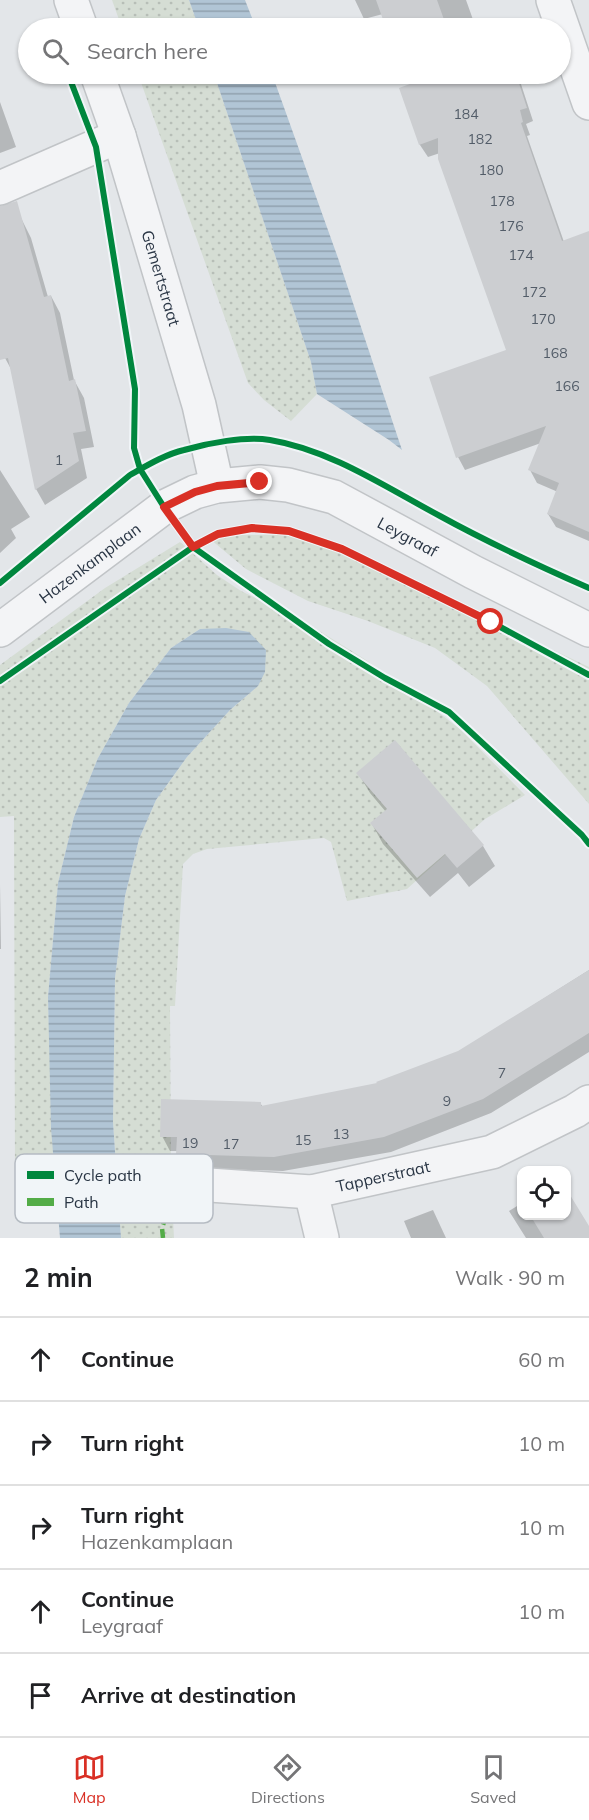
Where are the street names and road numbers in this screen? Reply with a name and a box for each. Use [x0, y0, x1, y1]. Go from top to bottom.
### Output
street label: Gemertstraat [138, 228, 185, 329]
street label: Leygraaf [374, 512, 442, 561]
street label: Hazenkamplaan [35, 518, 144, 607]
street label: Tapperstraat [334, 1156, 432, 1196]

